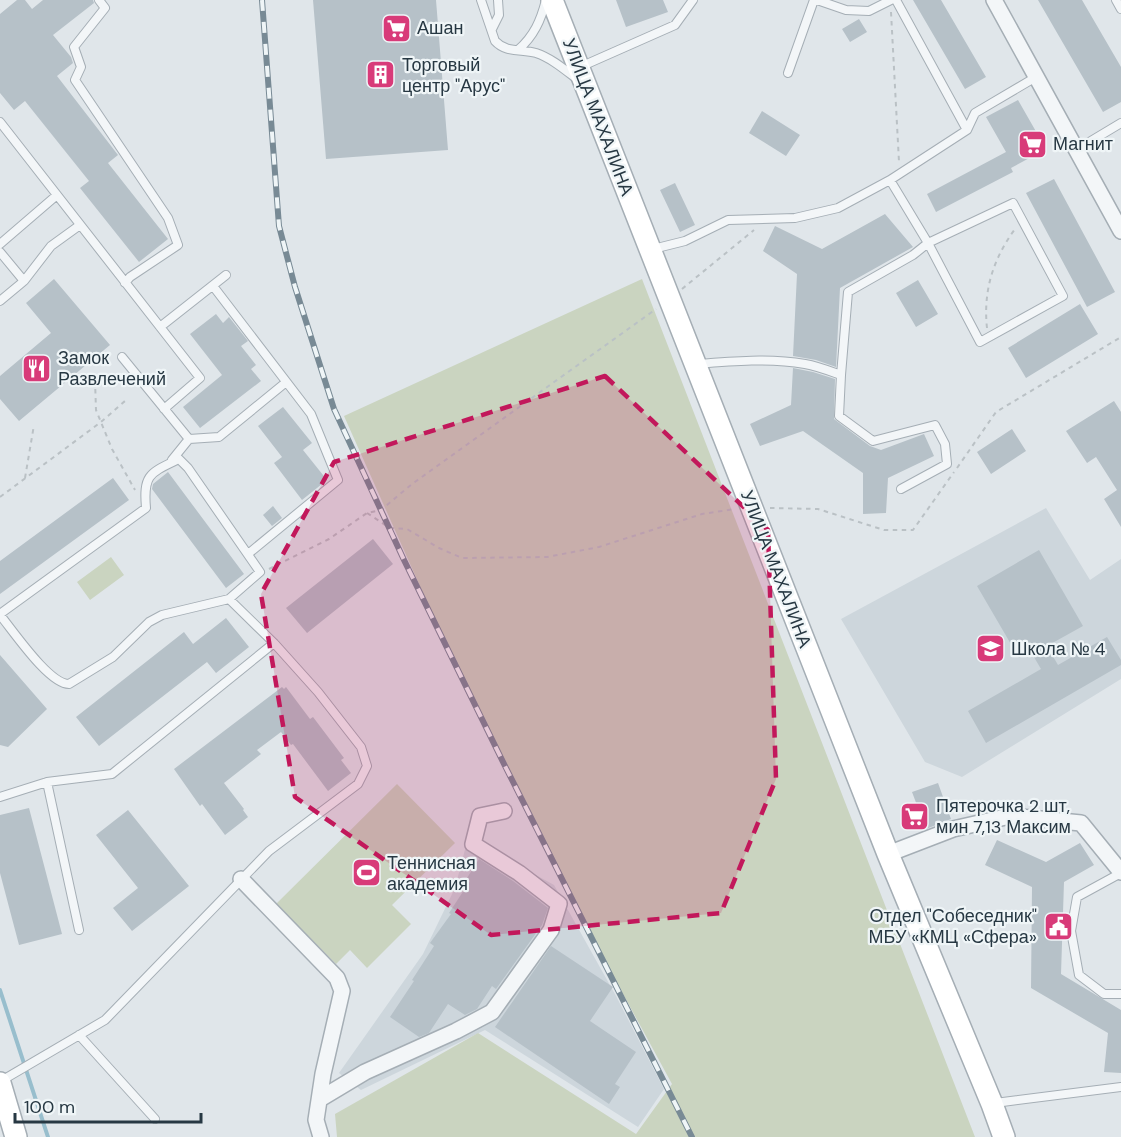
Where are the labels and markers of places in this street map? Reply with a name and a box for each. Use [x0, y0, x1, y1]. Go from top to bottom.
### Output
supermarket icon: Ашан [380, 12, 412, 44]
place label: Ашан [417, 16, 463, 40]
place label: Торговый центр "Арус" [402, 53, 505, 98]
building icon: Торговый центр "Арус" [365, 59, 397, 91]
supermarket icon: Магнит [1016, 128, 1048, 160]
place label: Магнит [1053, 132, 1113, 156]
place label: Замок Развлечений [58, 346, 166, 391]
restaurant icon: Замок Развлечений [21, 352, 53, 384]
school or university icon: Школа № 4 [974, 633, 1006, 665]
place label: Школа № 4 [1011, 637, 1106, 661]
place label: Пятерочка 2 шт, мин 7,13 Максим [936, 794, 1071, 839]
supermarket icon: Пятерочка 2 шт, мин 7,13 Максим [899, 800, 931, 832]
place label: Теннисная академия [387, 851, 476, 896]
sports icon: Теннисная академия [350, 857, 382, 889]
place label: Отдел "Собеседник" МБУ «КМЦ «Сфера» [869, 904, 1037, 949]
public building icon: Отдел "Собеседник" МБУ «КМЦ «Сфера» [1042, 910, 1074, 942]

